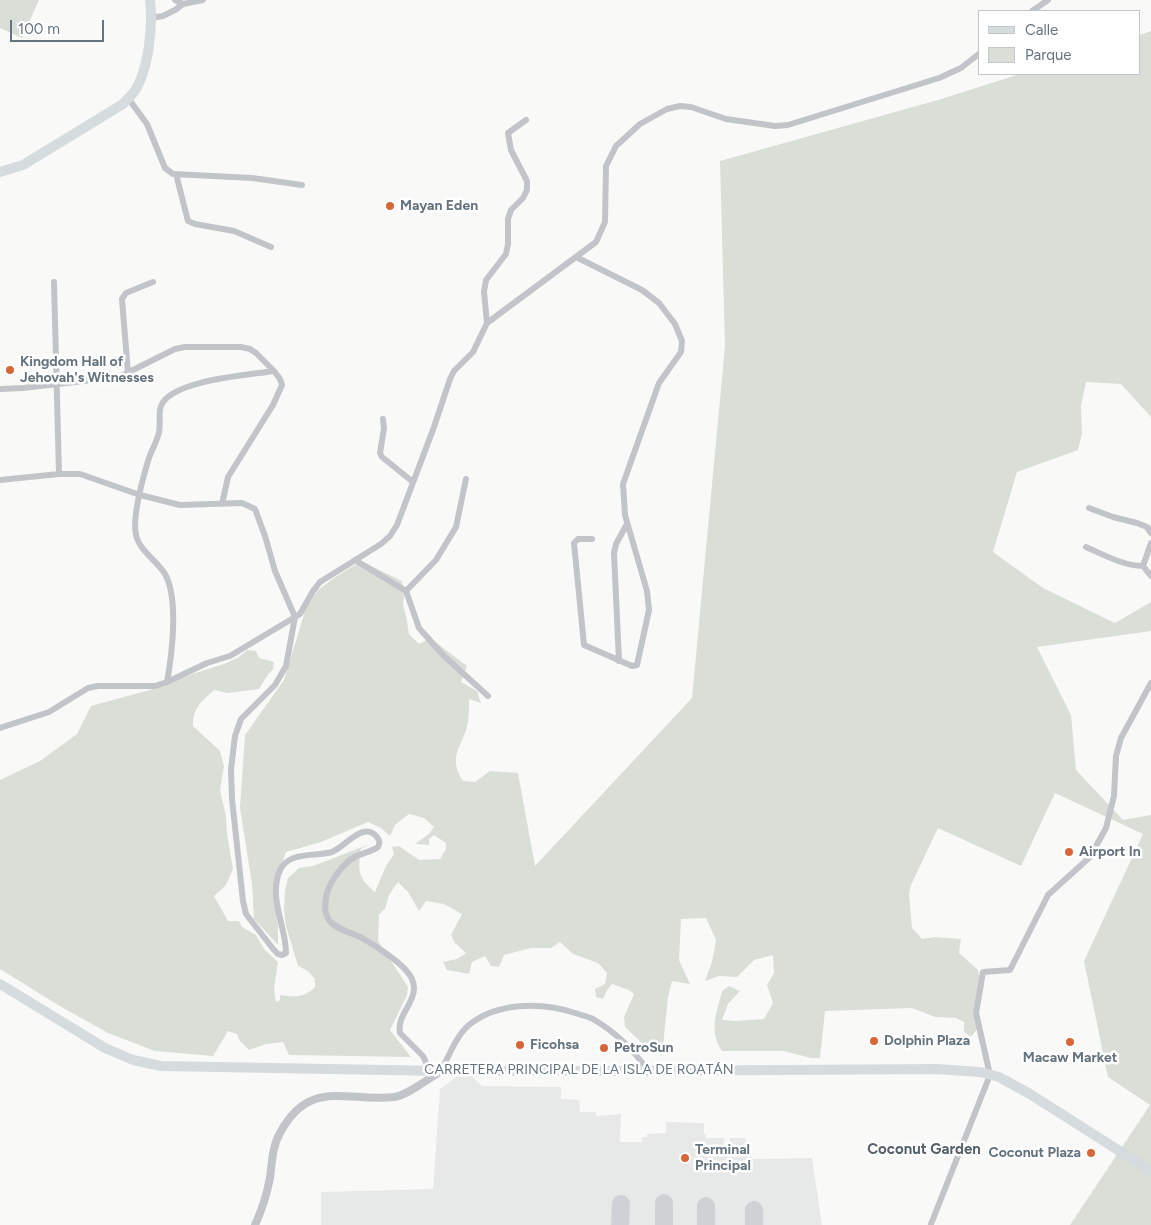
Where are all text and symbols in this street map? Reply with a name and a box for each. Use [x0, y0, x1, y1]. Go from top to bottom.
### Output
scale bar [12, 10, 106, 42]
legend [978, 10, 1141, 75]
text: 100 m [18, 20, 60, 38]
text: Calle [1025, 21, 1058, 39]
text: Parque [1025, 46, 1072, 64]
place label: Mayan Eden [400, 198, 478, 214]
marker: Mayan Eden [384, 200, 396, 212]
place label: Kingdom Hall of Jehovah's Witnesses [20, 354, 154, 387]
marker: Kingdom Hall of Jehovah's Witnesses [4, 364, 16, 376]
place label: Airport In [1079, 844, 1141, 860]
marker: Airport In [1063, 846, 1075, 858]
place label: Dolphin Plaza [884, 1033, 970, 1049]
marker: Dolphin Plaza [868, 1035, 880, 1047]
marker: Macaw Market [1064, 1036, 1076, 1048]
place label: Ficohsa [530, 1037, 579, 1053]
marker: Ficohsa [514, 1039, 526, 1051]
place label: PetroSun [614, 1040, 674, 1056]
marker: PetroSun [598, 1042, 610, 1054]
place label: Macaw Market [1023, 1050, 1117, 1066]
street label: CARRETERA PRINCIPAL DE LA ISLA DE ROATÁN [424, 1062, 734, 1078]
district label: Coconut Garden [867, 1141, 981, 1159]
place label: Terminal Principal [695, 1142, 751, 1174]
place label: Coconut Plaza [989, 1145, 1081, 1161]
marker: Coconut Plaza [1085, 1147, 1097, 1159]
marker: Terminal Principal [679, 1152, 691, 1164]

